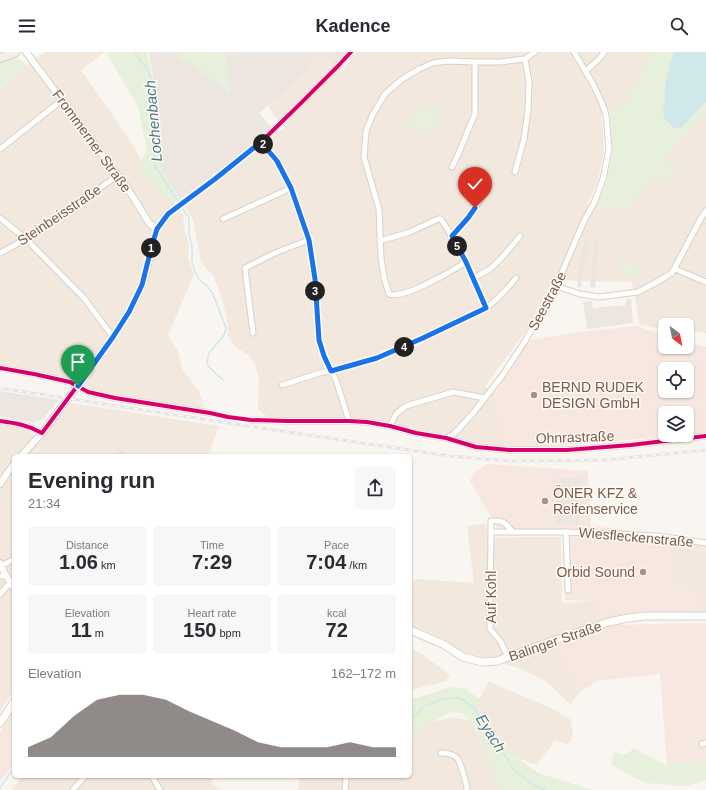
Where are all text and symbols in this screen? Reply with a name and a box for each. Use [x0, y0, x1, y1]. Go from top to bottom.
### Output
icon: menu [16, 15, 38, 37]
icon: search [668, 15, 690, 37]
text: Kadence [315, 16, 391, 36]
water label: Lochenbach [141, 80, 165, 162]
street label: Frommerner Straße [49, 87, 135, 196]
pin: 2 [253, 134, 273, 154]
text: 2 [260, 138, 266, 150]
pin [458, 167, 492, 208]
icon: check [464, 173, 486, 195]
street label: Steinbeisstraße [14, 181, 104, 249]
pin: 5 [447, 236, 467, 256]
pin: 1 [141, 238, 161, 258]
text: 5 [454, 240, 460, 252]
text: 1 [148, 242, 154, 254]
street label: Seestraße [525, 269, 569, 333]
pin: 3 [305, 281, 325, 301]
text: 3 [312, 285, 318, 297]
north arrow [658, 318, 694, 354]
map controls [658, 318, 694, 442]
pin: 4 [394, 337, 414, 357]
text: 4 [401, 341, 407, 353]
pin [61, 345, 95, 386]
icon: arrive [67, 351, 89, 373]
button: locate [658, 362, 694, 398]
place label: BERND RUDEK DESIGN GmbH [542, 379, 645, 411]
marker: BERND RUDEK DESIGN GmbH [529, 390, 539, 400]
button: layers [658, 406, 694, 442]
street label: Ohnrastraße [535, 428, 615, 446]
button: share [354, 467, 396, 509]
text: Evening run [28, 468, 155, 493]
place label: ÖNER KFZ & Reifenservice [553, 484, 638, 517]
text: 21:34 [28, 496, 61, 511]
marker: ÖNER KFZ & Reifenservice [540, 496, 550, 506]
street label: Wiesfleckenstraße [578, 524, 694, 550]
text: Distance [66, 539, 109, 551]
text: Time [200, 539, 224, 551]
text: Pace [324, 539, 349, 551]
text: 1.06 [59, 551, 98, 573]
text: 7:29 [192, 551, 232, 573]
text: 7:04 [306, 551, 346, 573]
text: km [98, 559, 116, 571]
text: /km [346, 559, 367, 571]
place label: Orbid Sound [556, 564, 635, 580]
marker: Orbid Sound [638, 567, 648, 577]
street label: Auf Kohl [483, 571, 499, 623]
text: Elevation [65, 607, 110, 619]
text: Heart rate [188, 607, 236, 619]
text: kcal [327, 607, 346, 619]
street label: Balinger Straße [506, 618, 604, 664]
text: 11 [71, 619, 92, 641]
text: 150 [183, 619, 216, 641]
text: 72 [326, 619, 348, 641]
text: m [92, 627, 104, 639]
text: bpm [216, 627, 241, 639]
text: Elevation [28, 666, 81, 681]
text: 162–172 m [331, 666, 396, 681]
water label: Eyach [473, 711, 509, 755]

